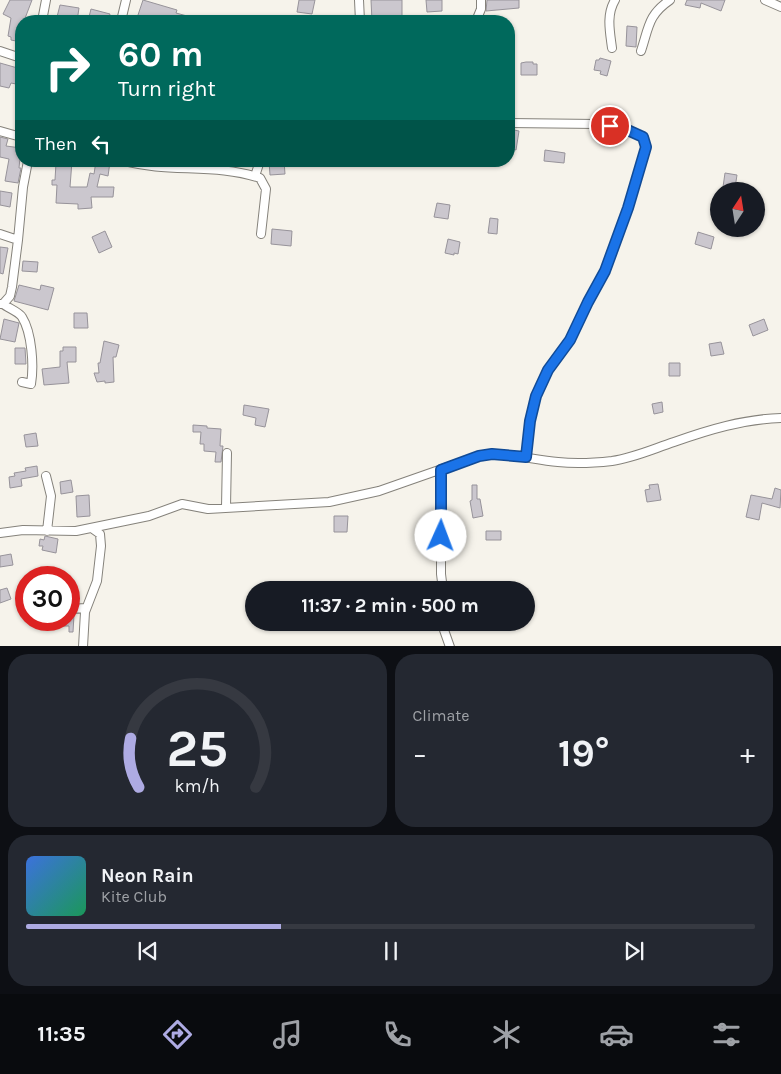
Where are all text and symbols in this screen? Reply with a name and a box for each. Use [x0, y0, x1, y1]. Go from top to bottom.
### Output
text: 60 m [118, 34, 203, 75]
icon: right [35, 35, 100, 100]
text: Turn right [118, 76, 216, 102]
pin [589, 105, 631, 147]
icon: arrive [596, 112, 624, 140]
icon: left [87, 130, 115, 158]
text: Then [35, 133, 77, 155]
north arrow [710, 182, 765, 238]
map controls [710, 182, 765, 237]
position arrow [414, 509, 466, 561]
speed limit sign: 30 [15, 566, 80, 631]
text: 11:37 · 2 min · 500 m [301, 595, 479, 617]
text: Climate [413, 706, 470, 725]
text: 25 [166, 718, 228, 779]
text: 19° [558, 731, 610, 776]
text: − [413, 737, 427, 770]
text: + [740, 737, 755, 770]
text: km/h [175, 776, 220, 797]
text: Neon Rain [101, 865, 194, 887]
text: Kite Club [101, 887, 167, 906]
icon: previous [134, 937, 162, 965]
icon: pause [377, 937, 405, 965]
icon: next [620, 937, 648, 965]
icon: directions [160, 1017, 195, 1052]
icon: music [270, 1017, 305, 1052]
icon: phone [380, 1017, 415, 1052]
icon: climate [489, 1017, 524, 1052]
icon: car [599, 1017, 634, 1052]
icon: filters [709, 1017, 744, 1052]
text: 11:35 [37, 1021, 85, 1047]

